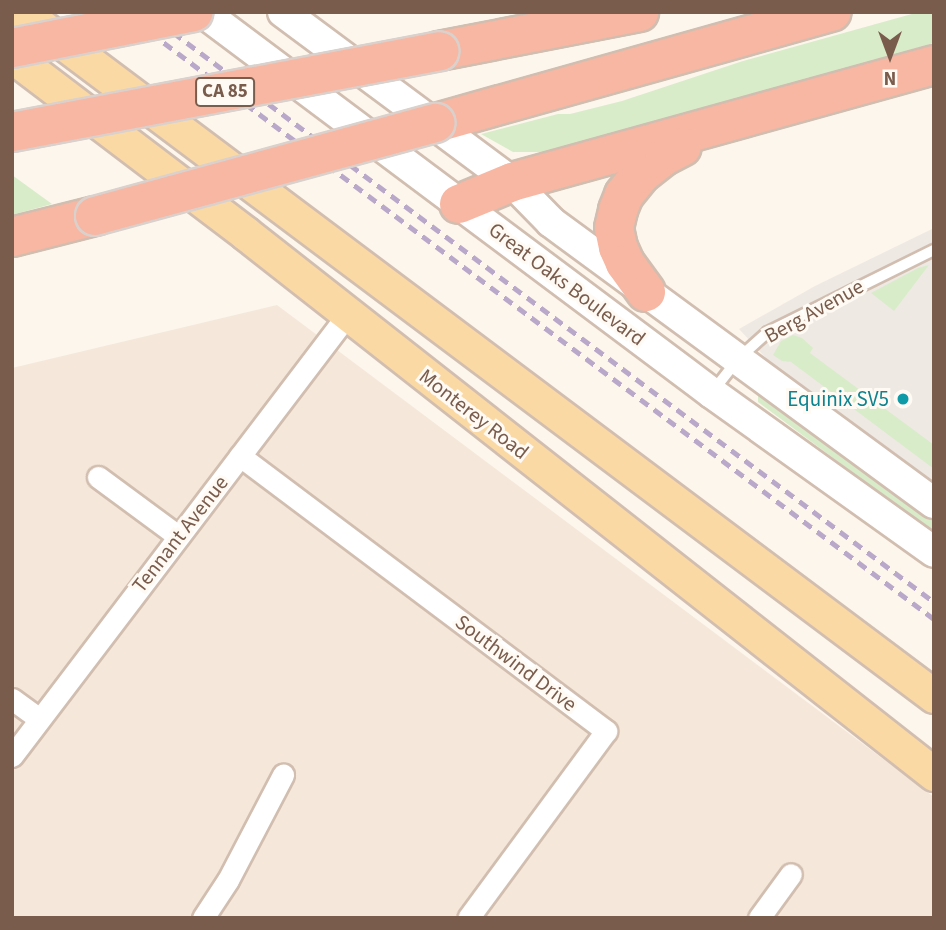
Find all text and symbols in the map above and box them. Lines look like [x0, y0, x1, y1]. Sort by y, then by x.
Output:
north arrow [855, 21, 925, 91]
text: N [884, 64, 896, 91]
road number: CA 85 [194, 76, 256, 108]
street label: Great Oaks Boulevard [484, 217, 650, 351]
street label: Berg Avenue [760, 273, 868, 349]
street label: Monterey Road [414, 363, 534, 465]
place label: Equinix SV5 [787, 386, 889, 412]
marker: Equinix SV5 [895, 391, 911, 407]
street label: Tennant Avenue [127, 471, 233, 597]
street label: Southwind Drive [450, 609, 582, 717]

